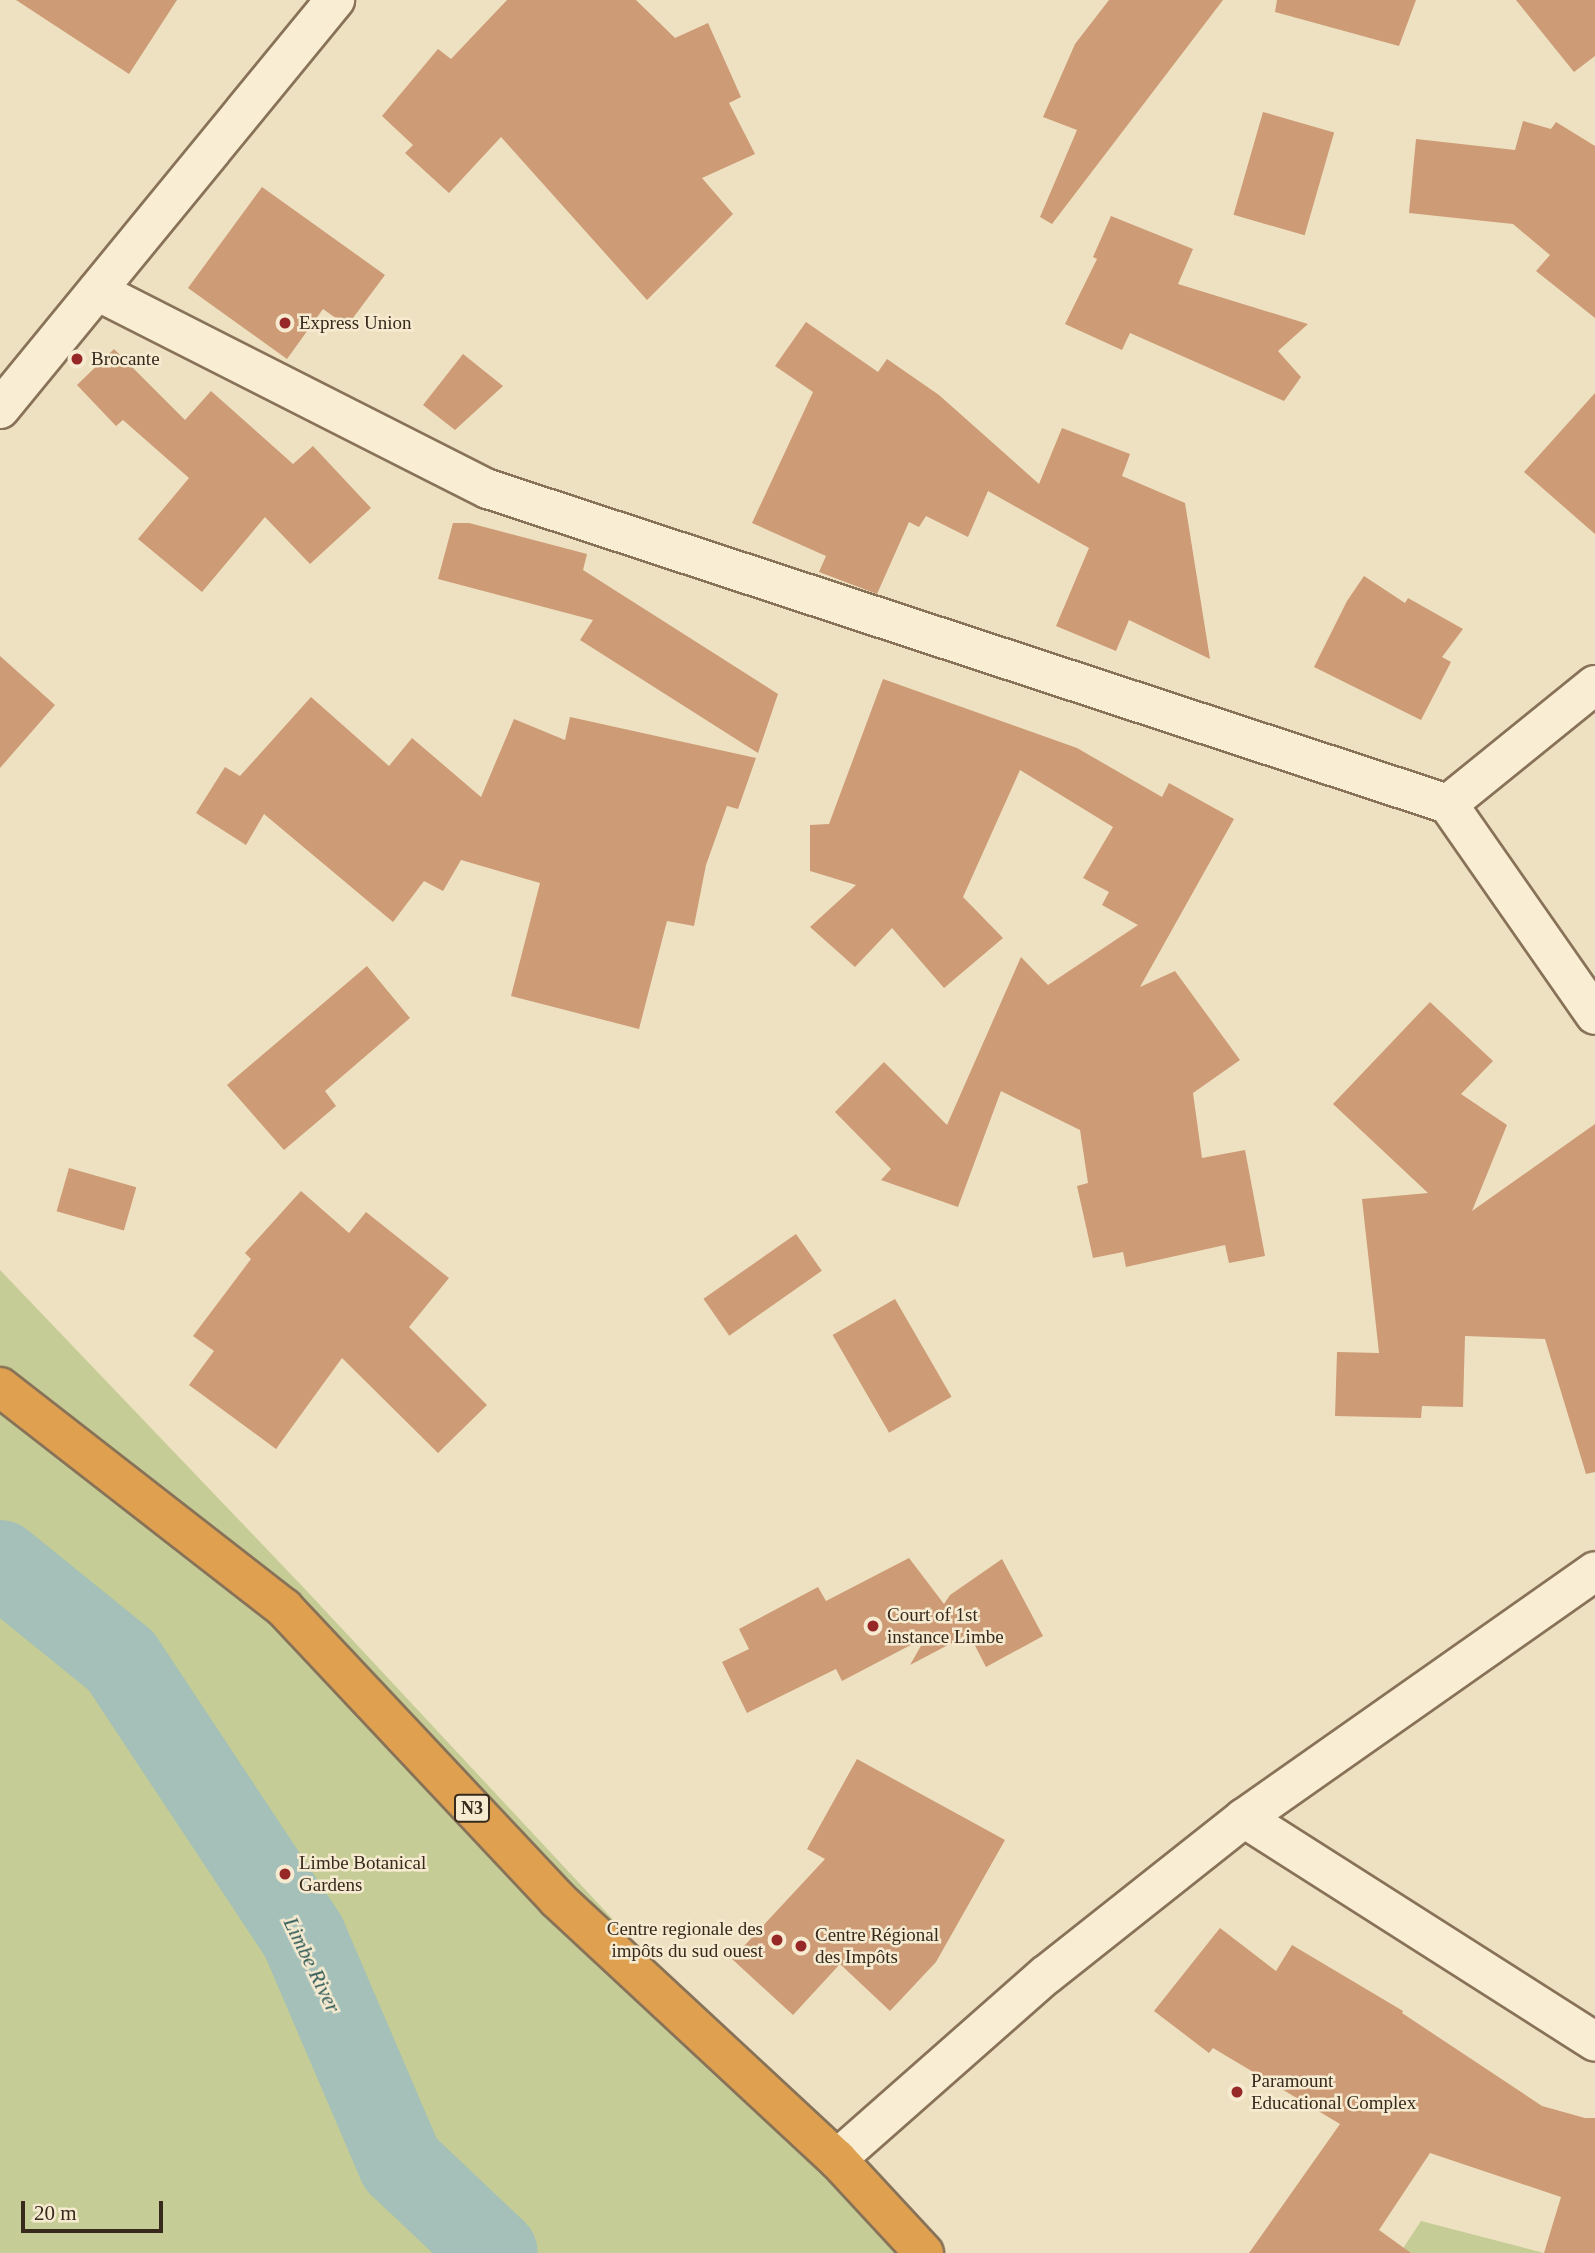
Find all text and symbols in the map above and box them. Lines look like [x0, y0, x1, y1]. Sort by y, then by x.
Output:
place label: Express Union [299, 312, 411, 334]
marker: Express Union [277, 315, 293, 331]
place label: Brocante [91, 348, 160, 370]
marker: Brocante [69, 351, 85, 367]
place label: Court of 1st instance Limbe [887, 1604, 1004, 1648]
marker: Court of 1st instance Limbe [865, 1618, 881, 1634]
road number: N3 [453, 1794, 491, 1822]
place label: Limbe Botanical Gardens [299, 1852, 426, 1896]
marker: Limbe Botanical Gardens [277, 1866, 293, 1882]
water label: Limbe River [278, 1913, 346, 2017]
place label: Centre regionale des impôts du sud ouest [607, 1918, 763, 1962]
place label: Centre Régional des Impôts [815, 1924, 939, 1968]
marker: Centre regionale des impôts du sud ouest [769, 1932, 785, 1948]
marker: Centre Régional des Impôts [793, 1938, 809, 1954]
place label: Paramount Educational Complex [1251, 2070, 1416, 2114]
marker: Paramount Educational Complex [1229, 2084, 1245, 2100]
scale bar [24, 2186, 166, 2230]
text: 20 m [34, 2201, 77, 2225]

